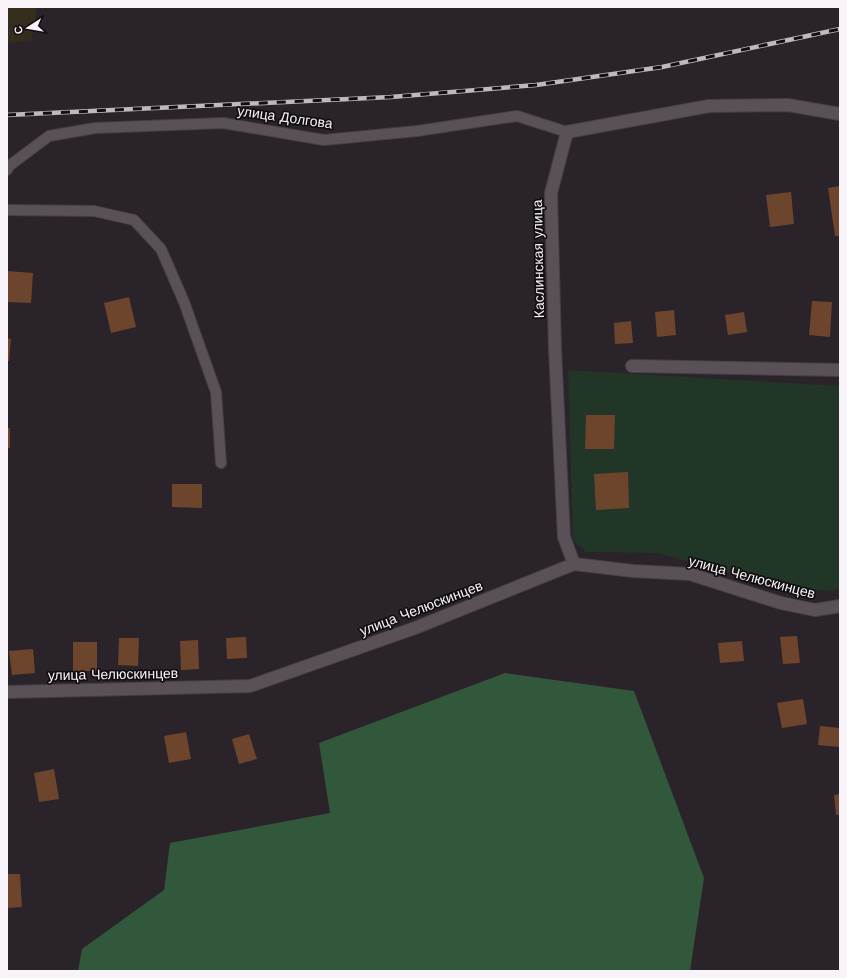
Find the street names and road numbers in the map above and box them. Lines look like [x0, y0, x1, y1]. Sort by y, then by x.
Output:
street label: улица Долгова [236, 102, 334, 132]
street label: Каслинская улица [529, 199, 547, 318]
street label: улица Челюскинцев [687, 552, 817, 602]
street label: улица Челюскинцев [357, 577, 485, 639]
street label: улица Челюскинцев [48, 665, 178, 683]

